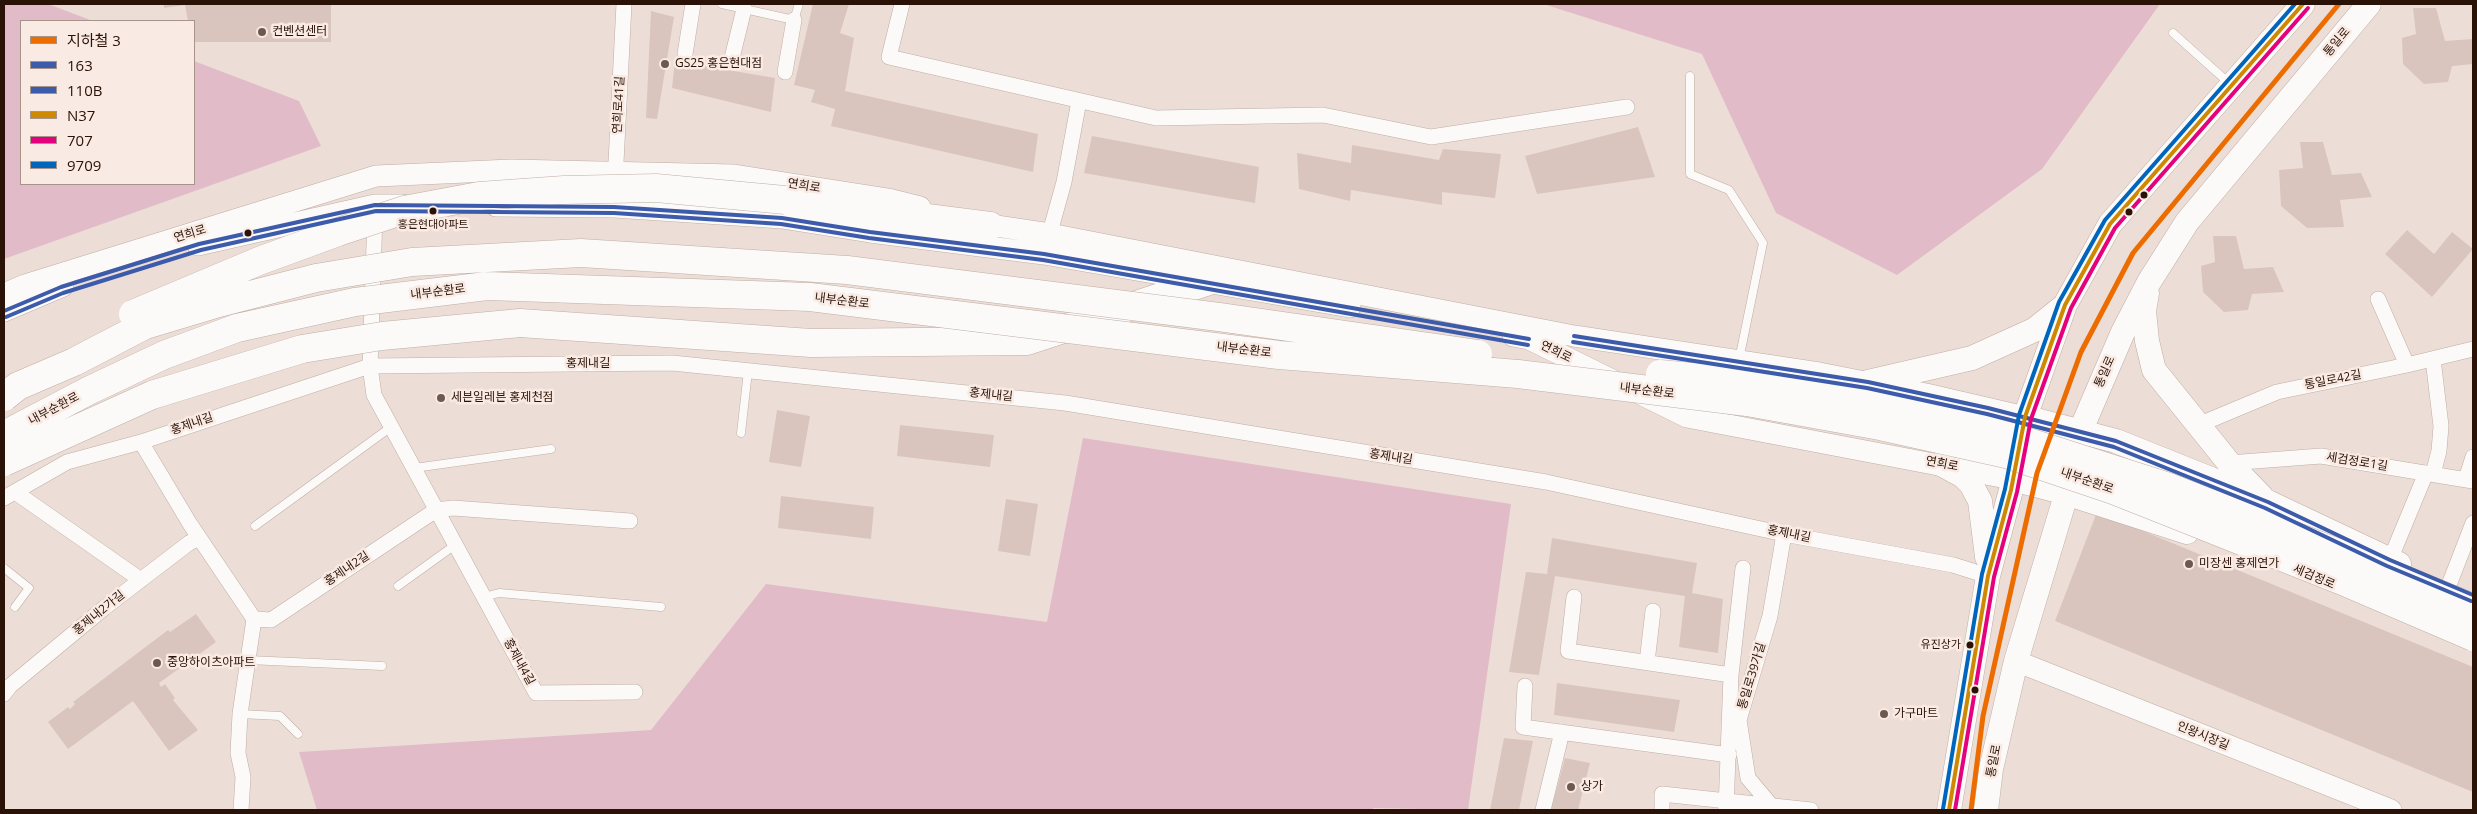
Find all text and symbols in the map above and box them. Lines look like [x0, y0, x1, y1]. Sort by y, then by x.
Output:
legend [20, 20, 195, 185]
place label: 컨벤션센터 [272, 25, 327, 39]
street label: 통일로 [2321, 25, 2353, 59]
marker: 컨벤션센터 [256, 26, 268, 38]
text: 지하철 3 [67, 30, 121, 50]
text: 163 [67, 55, 93, 75]
place label: GS25 홍은현대점 [675, 57, 762, 71]
marker: GS25 홍은현대점 [659, 58, 671, 70]
street label: 연희로41길 [610, 76, 628, 134]
text: 110B [67, 80, 102, 100]
text: N37 [67, 105, 95, 125]
text: 707 [67, 130, 93, 150]
text: 9709 [67, 155, 101, 175]
street label: 연희로 [787, 176, 821, 196]
unlabelled marker [2139, 190, 2149, 200]
marker: 홍은현대아파트 [428, 206, 438, 216]
unlabelled marker [2124, 207, 2134, 217]
place label: 홍은현대아파트 [398, 218, 468, 232]
street label: 연희로 [172, 222, 208, 246]
unlabelled marker [243, 228, 253, 238]
street label: 내부순환로 [410, 281, 466, 303]
street label: 내부순환로 [814, 290, 870, 312]
street label: 연희로 [1538, 338, 1574, 366]
street label: 내부순환로 [1216, 339, 1272, 361]
street label: 통일로 [2092, 354, 2118, 390]
street label: 홍제내길 [566, 357, 610, 371]
street label: 통일로42길 [2303, 367, 2363, 393]
street label: 내부순환로 [1619, 380, 1675, 402]
street label: 홍제내길 [968, 386, 1014, 404]
street label: 내부순환로 [26, 390, 82, 428]
place label: 세븐일레븐 홍제천점 [451, 391, 553, 405]
marker: 세븐일레븐 홍제천점 [435, 392, 447, 404]
street label: 홍제내길 [169, 410, 215, 438]
street label: 홍제내길 [1368, 446, 1414, 468]
street label: 세검정로1길 [2325, 450, 2389, 474]
street label: 연희로 [1924, 454, 1960, 474]
street label: 내부순환로 [2059, 465, 2115, 497]
street label: 홍제내길 [1766, 523, 1812, 545]
street label: 홍제내2길 [322, 549, 372, 589]
place label: 미장센 홍제연가 [2199, 557, 2279, 571]
marker: 미장센 홍제연가 [2183, 558, 2195, 570]
street label: 세검정로 [2291, 562, 2337, 592]
street label: 홍제내2가길 [70, 588, 128, 638]
street label: 홍제내4길 [500, 636, 538, 688]
place label: 유진상가 [1921, 638, 1961, 652]
marker: 유진상가 [1965, 640, 1975, 650]
street label: 통일로39가길 [1735, 641, 1769, 711]
place label: 중앙하이츠아파트 [167, 656, 255, 670]
marker: 중앙하이츠아파트 [151, 657, 163, 669]
unlabelled marker [1970, 685, 1980, 695]
place label: 가구마트 [1894, 707, 1938, 721]
marker: 가구마트 [1878, 708, 1890, 720]
street label: 인왕시장길 [2175, 719, 2231, 753]
street label: 통일로 [1984, 743, 2004, 779]
place label: 상가 [1581, 780, 1603, 794]
marker: 상가 [1565, 781, 1577, 793]

